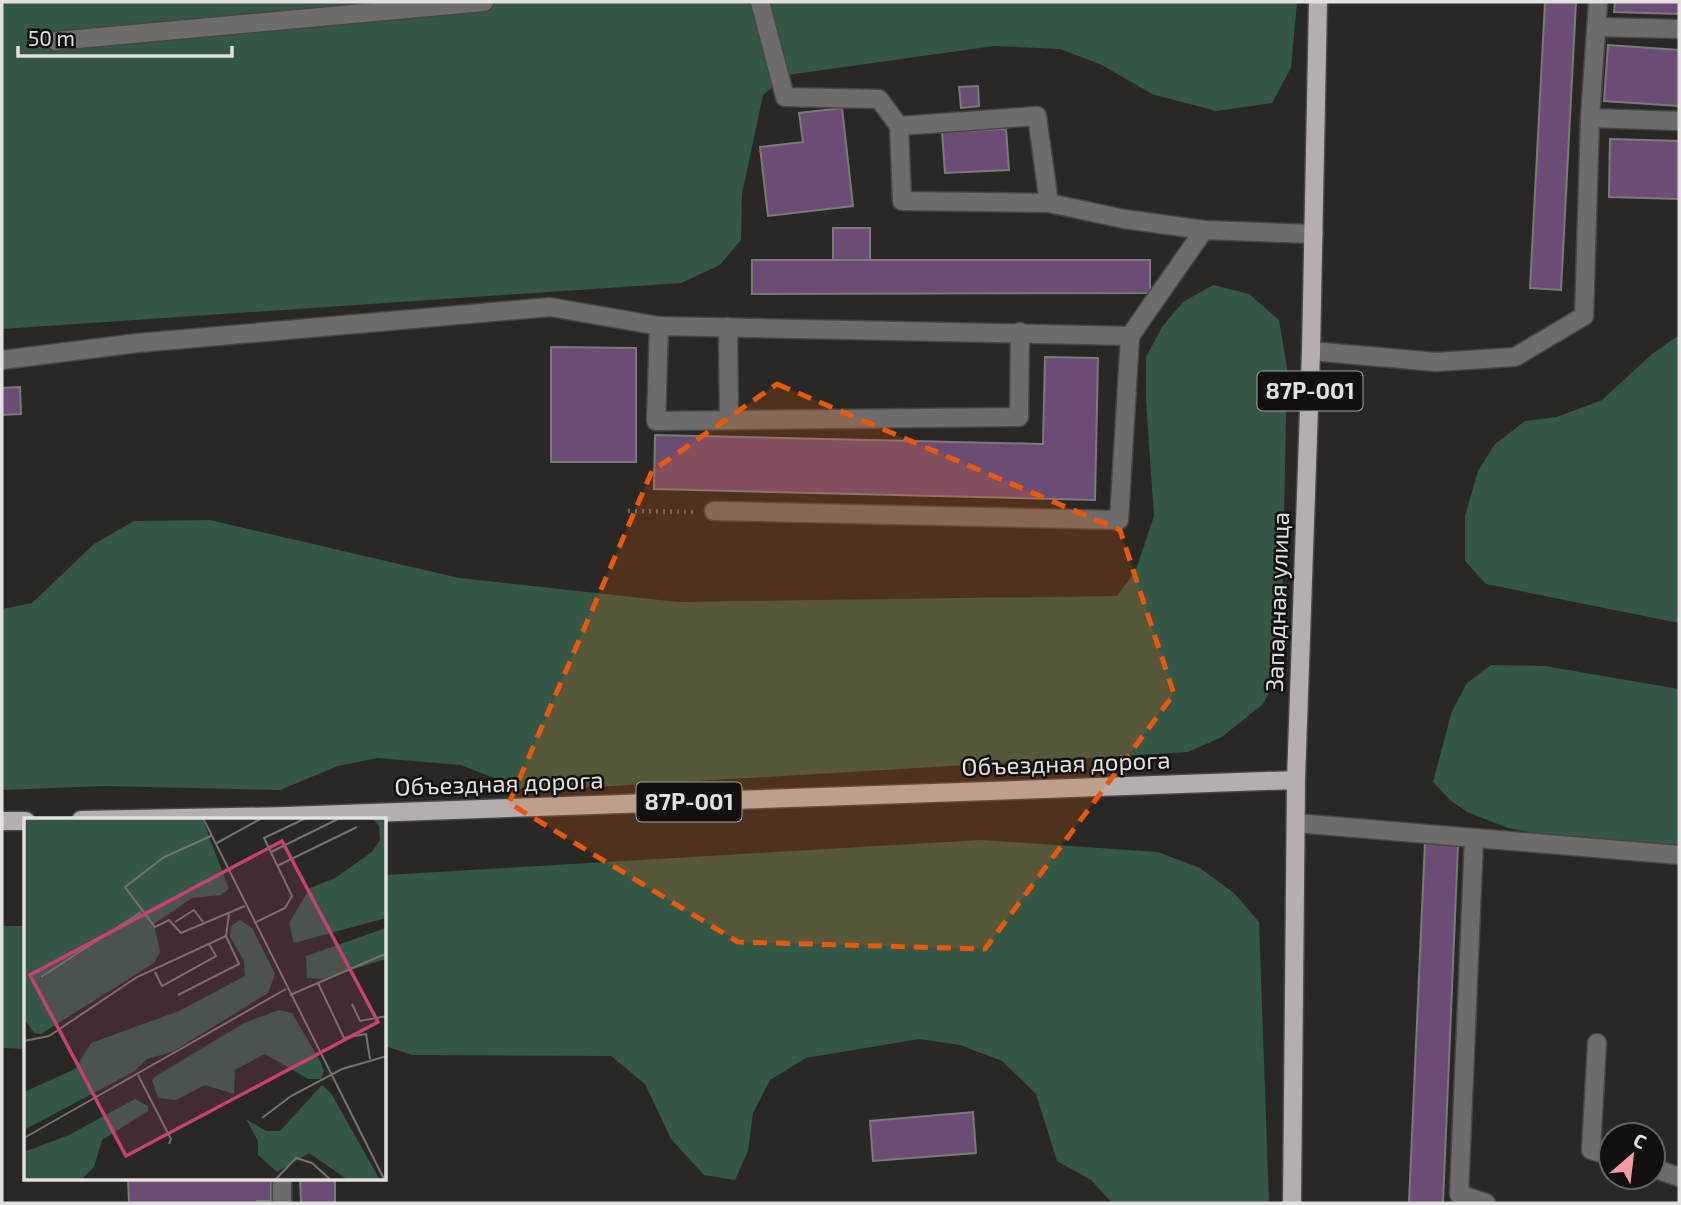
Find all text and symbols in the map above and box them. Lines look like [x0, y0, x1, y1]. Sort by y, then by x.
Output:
scale bar [18, 14, 231, 58]
text: 50 m [28, 25, 75, 50]
road number: 87Р-001 [1258, 372, 1362, 410]
street label: Западная улица [1259, 511, 1295, 693]
street label: Объездная дорога [961, 744, 1171, 781]
street label: Объездная дорога [394, 764, 604, 801]
road number: 87Р-001 [636, 782, 742, 822]
inset map [24, 818, 387, 1180]
north arrow [1597, 1121, 1667, 1191]
text: С [1630, 1128, 1651, 1153]

